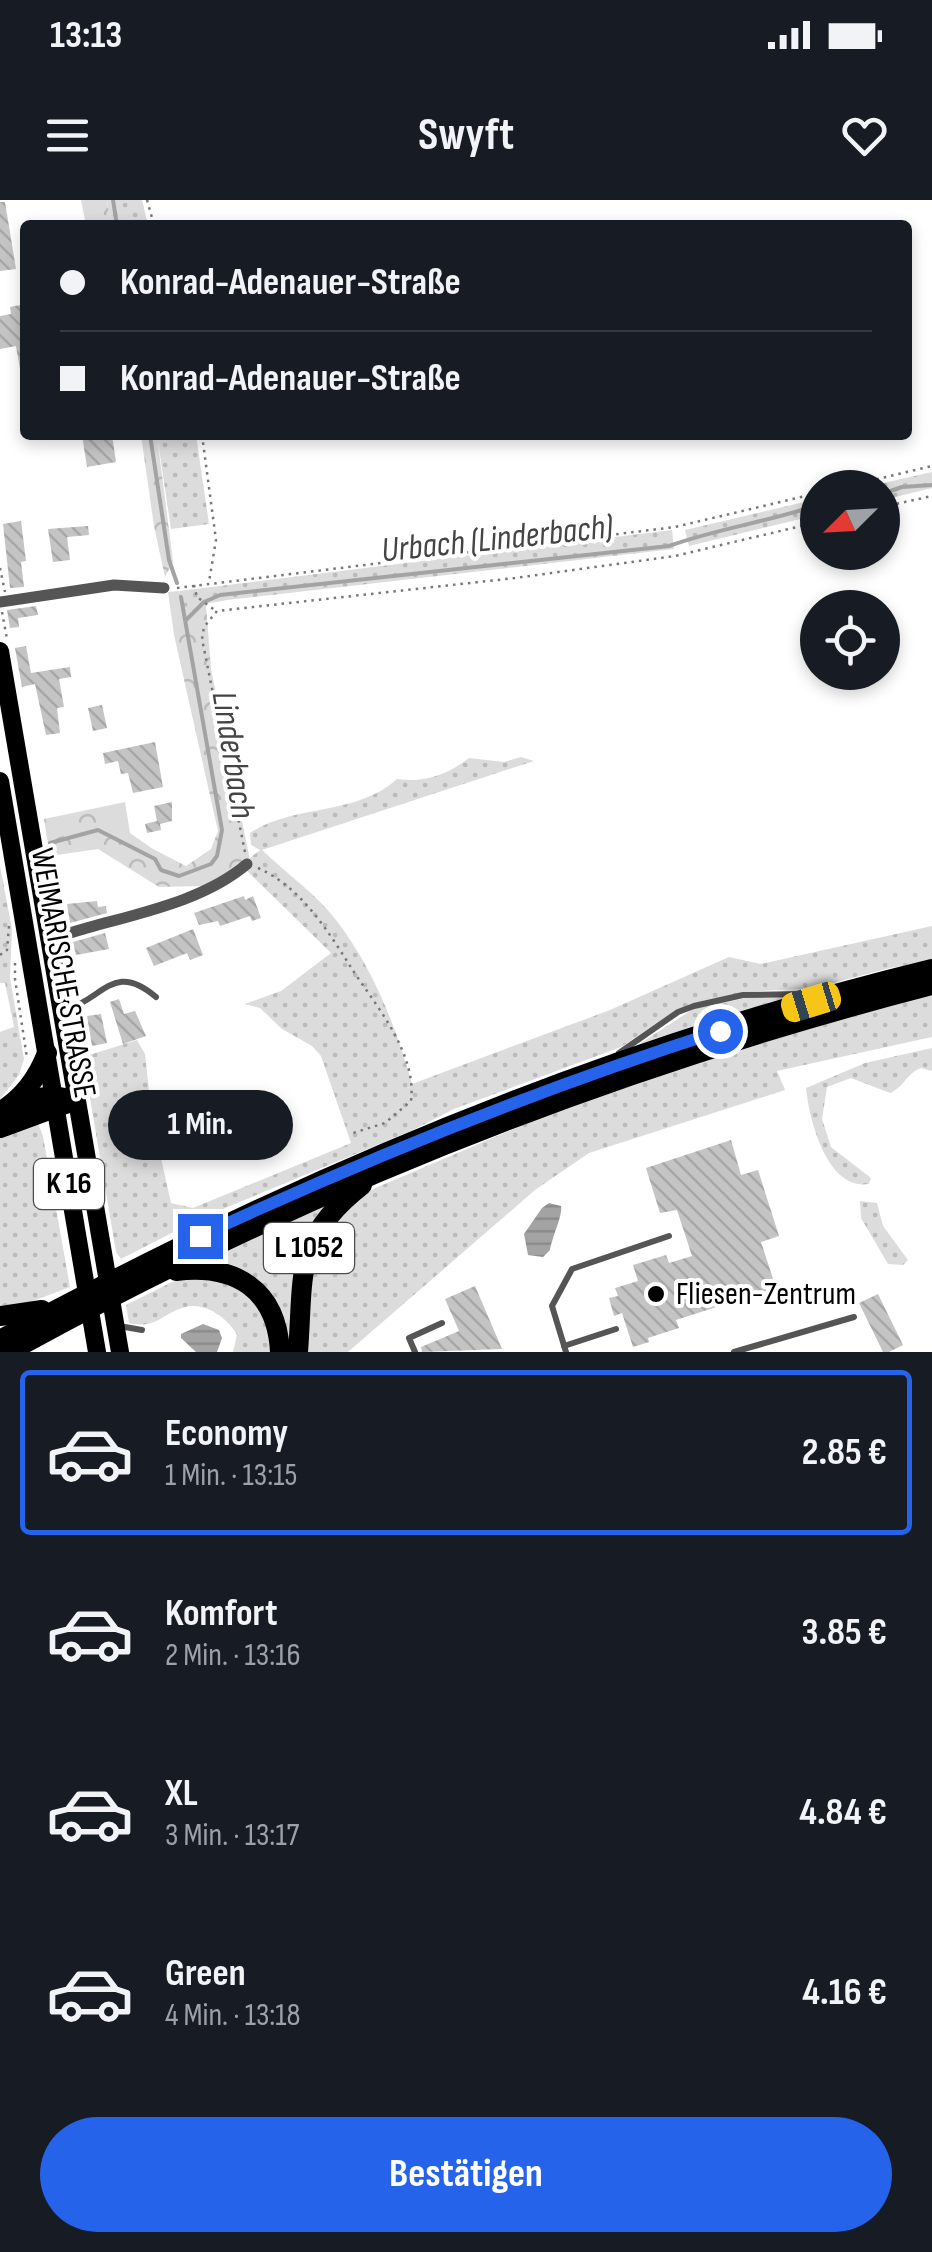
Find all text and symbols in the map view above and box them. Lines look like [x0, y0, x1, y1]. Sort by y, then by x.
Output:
text: 13:13 [50, 13, 122, 58]
icon: menu [40, 108, 95, 163]
text: Swyft [418, 108, 514, 163]
icon: heart [837, 108, 892, 163]
text: Konrad-Adenauer-Straße [120, 260, 461, 305]
text: Konrad-Adenauer-Straße [120, 356, 461, 401]
north arrow [800, 470, 900, 570]
map controls [800, 470, 900, 690]
water label: Urbach (Linderbach) [379, 505, 615, 573]
button: locate [800, 590, 900, 690]
water label: Linderbach [202, 688, 264, 822]
street label: WEIMARISCHE STRASSE [22, 845, 104, 1101]
car [778, 979, 844, 1025]
route start [698, 1009, 743, 1054]
callout: 1 Min. [108, 1091, 292, 1161]
text: 1 Min. [168, 1105, 233, 1144]
road number: K 16 [34, 1159, 104, 1209]
route end [178, 1214, 223, 1259]
road number: L 1052 [264, 1223, 354, 1273]
place label: Fliesen-Zentrum [676, 1275, 856, 1314]
marker: Fliesen-Zentrum [645, 1283, 667, 1305]
icon: car [45, 1408, 135, 1498]
text: Economy [165, 1411, 288, 1456]
text: 2.85 € [802, 1430, 887, 1475]
text: 1 Min. · 13:15 [165, 1456, 297, 1495]
icon: car [45, 1588, 135, 1678]
text: Komfort [165, 1591, 277, 1636]
text: 3.85 € [801, 1610, 887, 1655]
text: 2 Min. · 13:16 [165, 1636, 300, 1675]
icon: car [45, 1768, 135, 1858]
text: XL [165, 1771, 198, 1816]
text: 4.84 € [799, 1790, 887, 1835]
text: 3 Min. · 13:17 [165, 1816, 299, 1855]
icon: car [45, 1948, 135, 2038]
text: Green [165, 1951, 246, 1996]
text: 4.16 € [802, 1970, 887, 2015]
text: 4 Min. · 13:18 [165, 1996, 301, 2035]
button: Bestätigen [40, 2117, 892, 2232]

